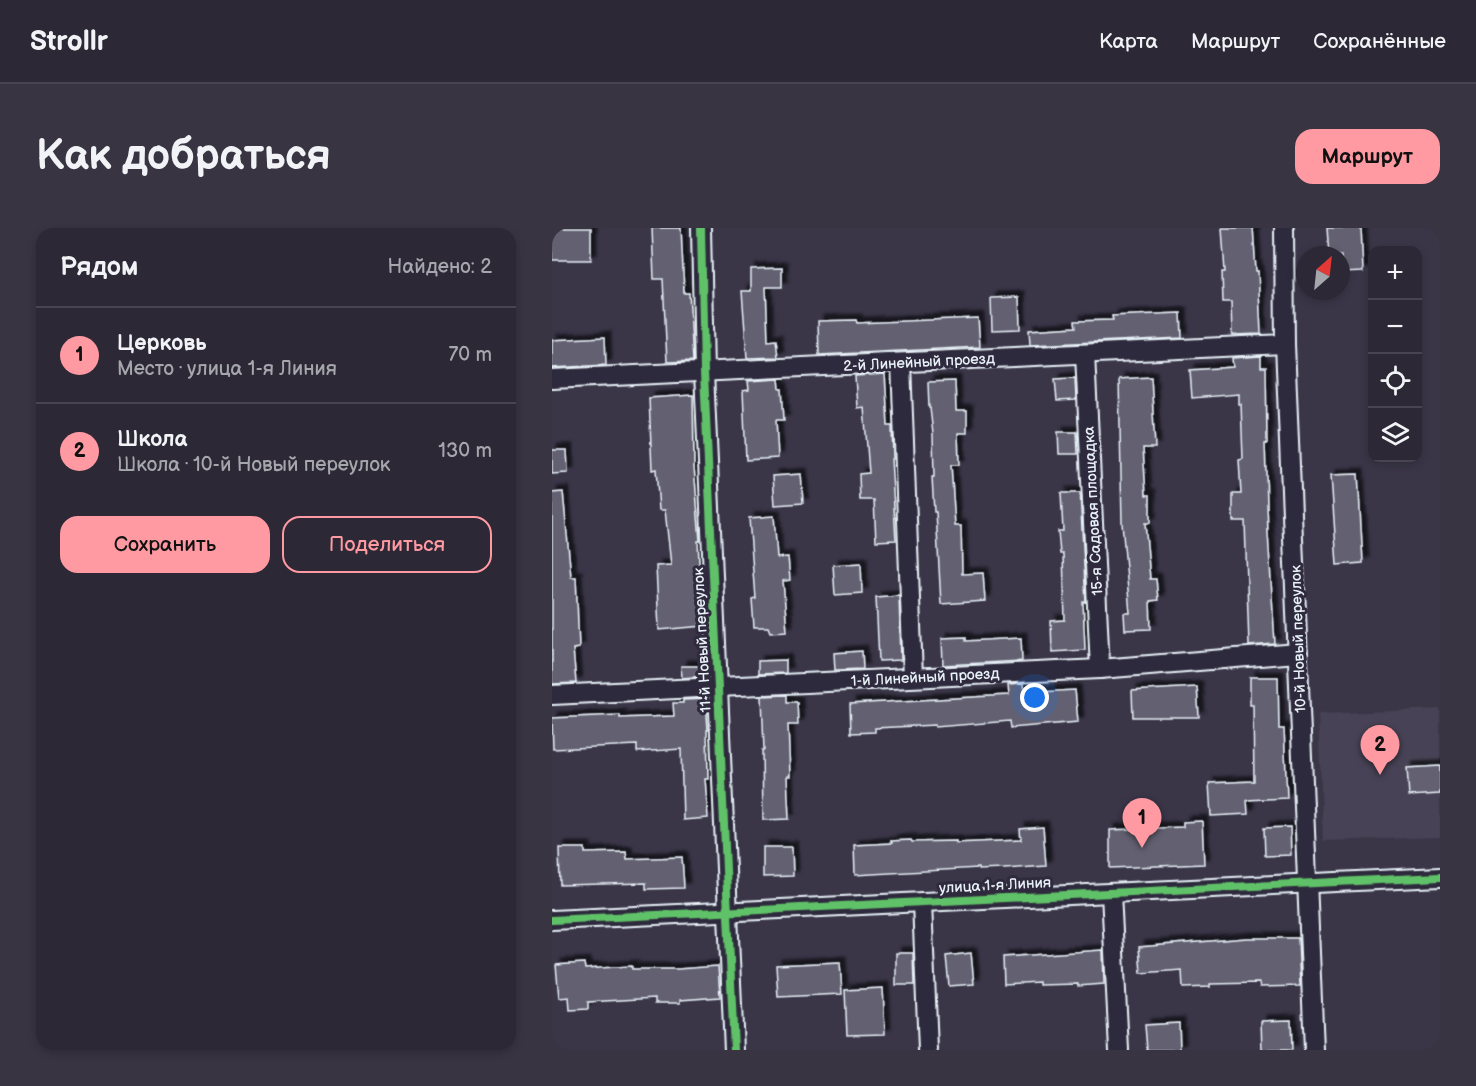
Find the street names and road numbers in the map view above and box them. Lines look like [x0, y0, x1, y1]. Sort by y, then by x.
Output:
street label: 2-й Линейный проезд [843, 349, 995, 376]
street label: 15-я Садовая площадка [1080, 426, 1107, 596]
street label: 10-й Новый переулок [1286, 565, 1311, 713]
street label: 11-й Новый переулок [689, 567, 716, 713]
street label: 1-й Линейный проезд [850, 664, 1000, 691]
street label: улица 1-я Линия [938, 873, 1052, 898]

